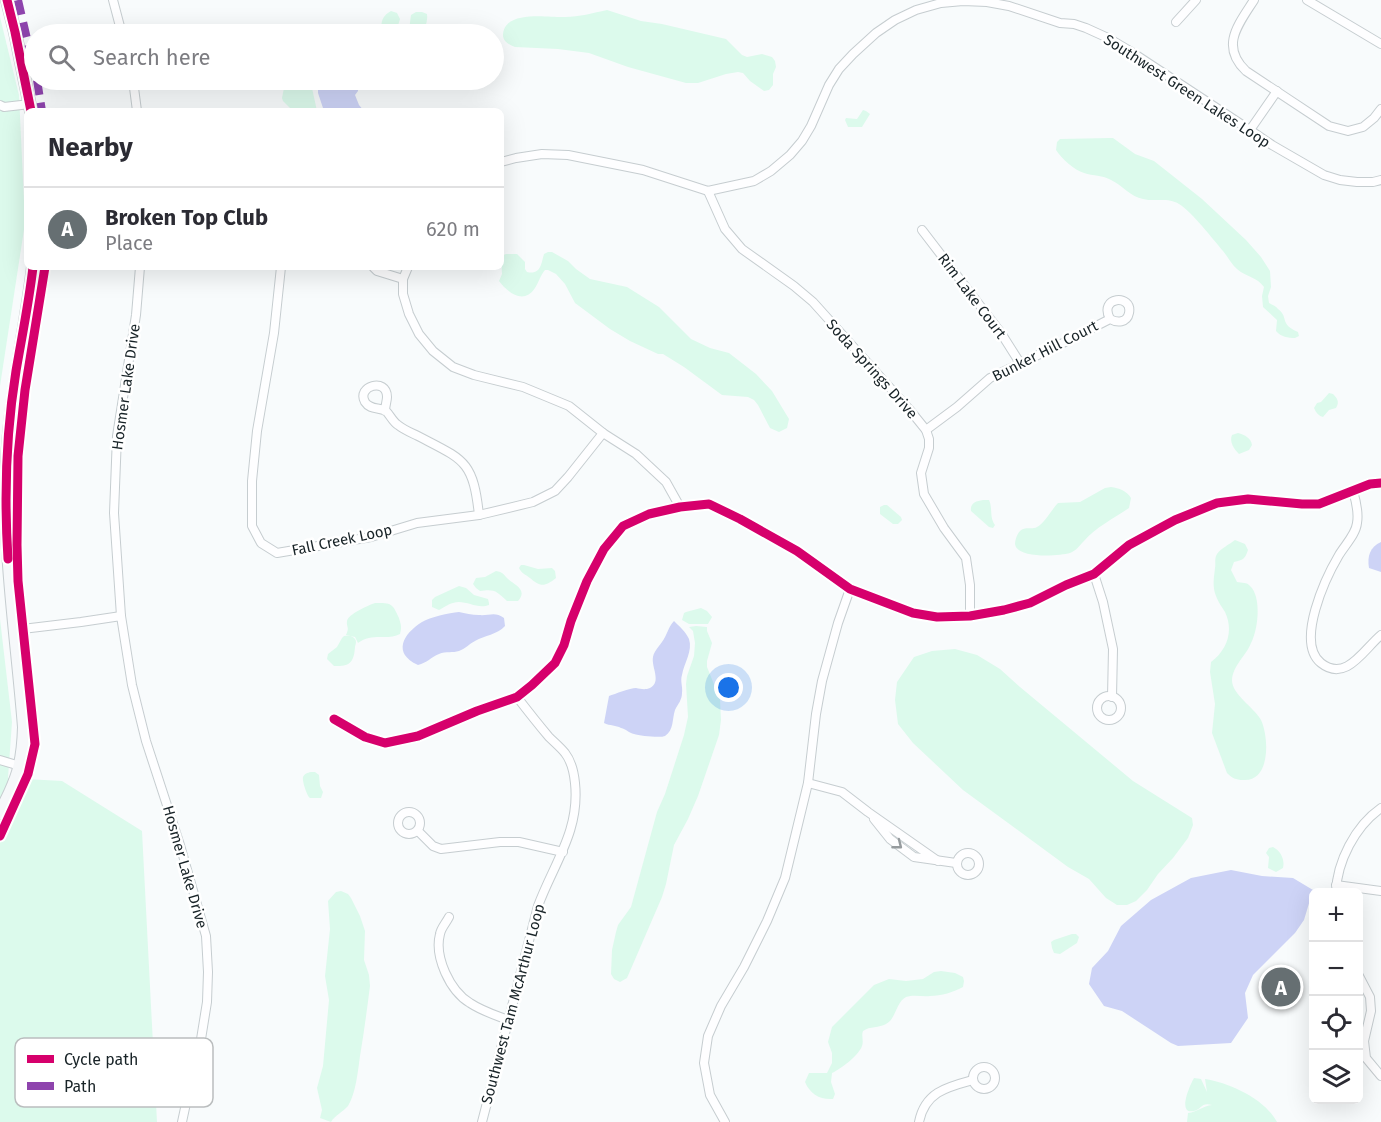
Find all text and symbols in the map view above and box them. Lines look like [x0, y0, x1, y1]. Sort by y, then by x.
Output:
search box [24, 24, 504, 90]
street label: Southwest Green Lakes Loop [1100, 30, 1274, 152]
icon: search [45, 41, 78, 74]
text: Search here [93, 44, 211, 71]
text: Nearby [48, 132, 133, 163]
text: Broken Top Club [105, 204, 268, 231]
text: A [62, 217, 73, 241]
text: 620 m [426, 217, 480, 241]
text: Place [105, 231, 153, 255]
street label: Rim Lake Court [934, 250, 1010, 343]
street label: Soda Springs Drive [823, 315, 921, 423]
street label: Bunker Hill Court [989, 316, 1101, 385]
street label: Hosmer Lake Drive [108, 323, 144, 451]
street label: Fall Creek Loop [290, 521, 394, 559]
your location [714, 673, 743, 702]
street label: Hosmer Lake Drive [159, 803, 211, 931]
one-way arrow [891, 838, 902, 849]
map controls [1309, 888, 1363, 1104]
button: + [1309, 888, 1363, 942]
street label: Southwest Tam McArthur Loop [478, 902, 548, 1106]
button: − [1309, 942, 1363, 996]
pin: A [1262, 964, 1300, 1010]
button: locate [1309, 996, 1363, 1050]
legend [15, 1038, 213, 1107]
text: Cycle path [64, 1050, 138, 1069]
button: layers [1309, 1050, 1363, 1104]
text: Path [64, 1077, 96, 1096]

